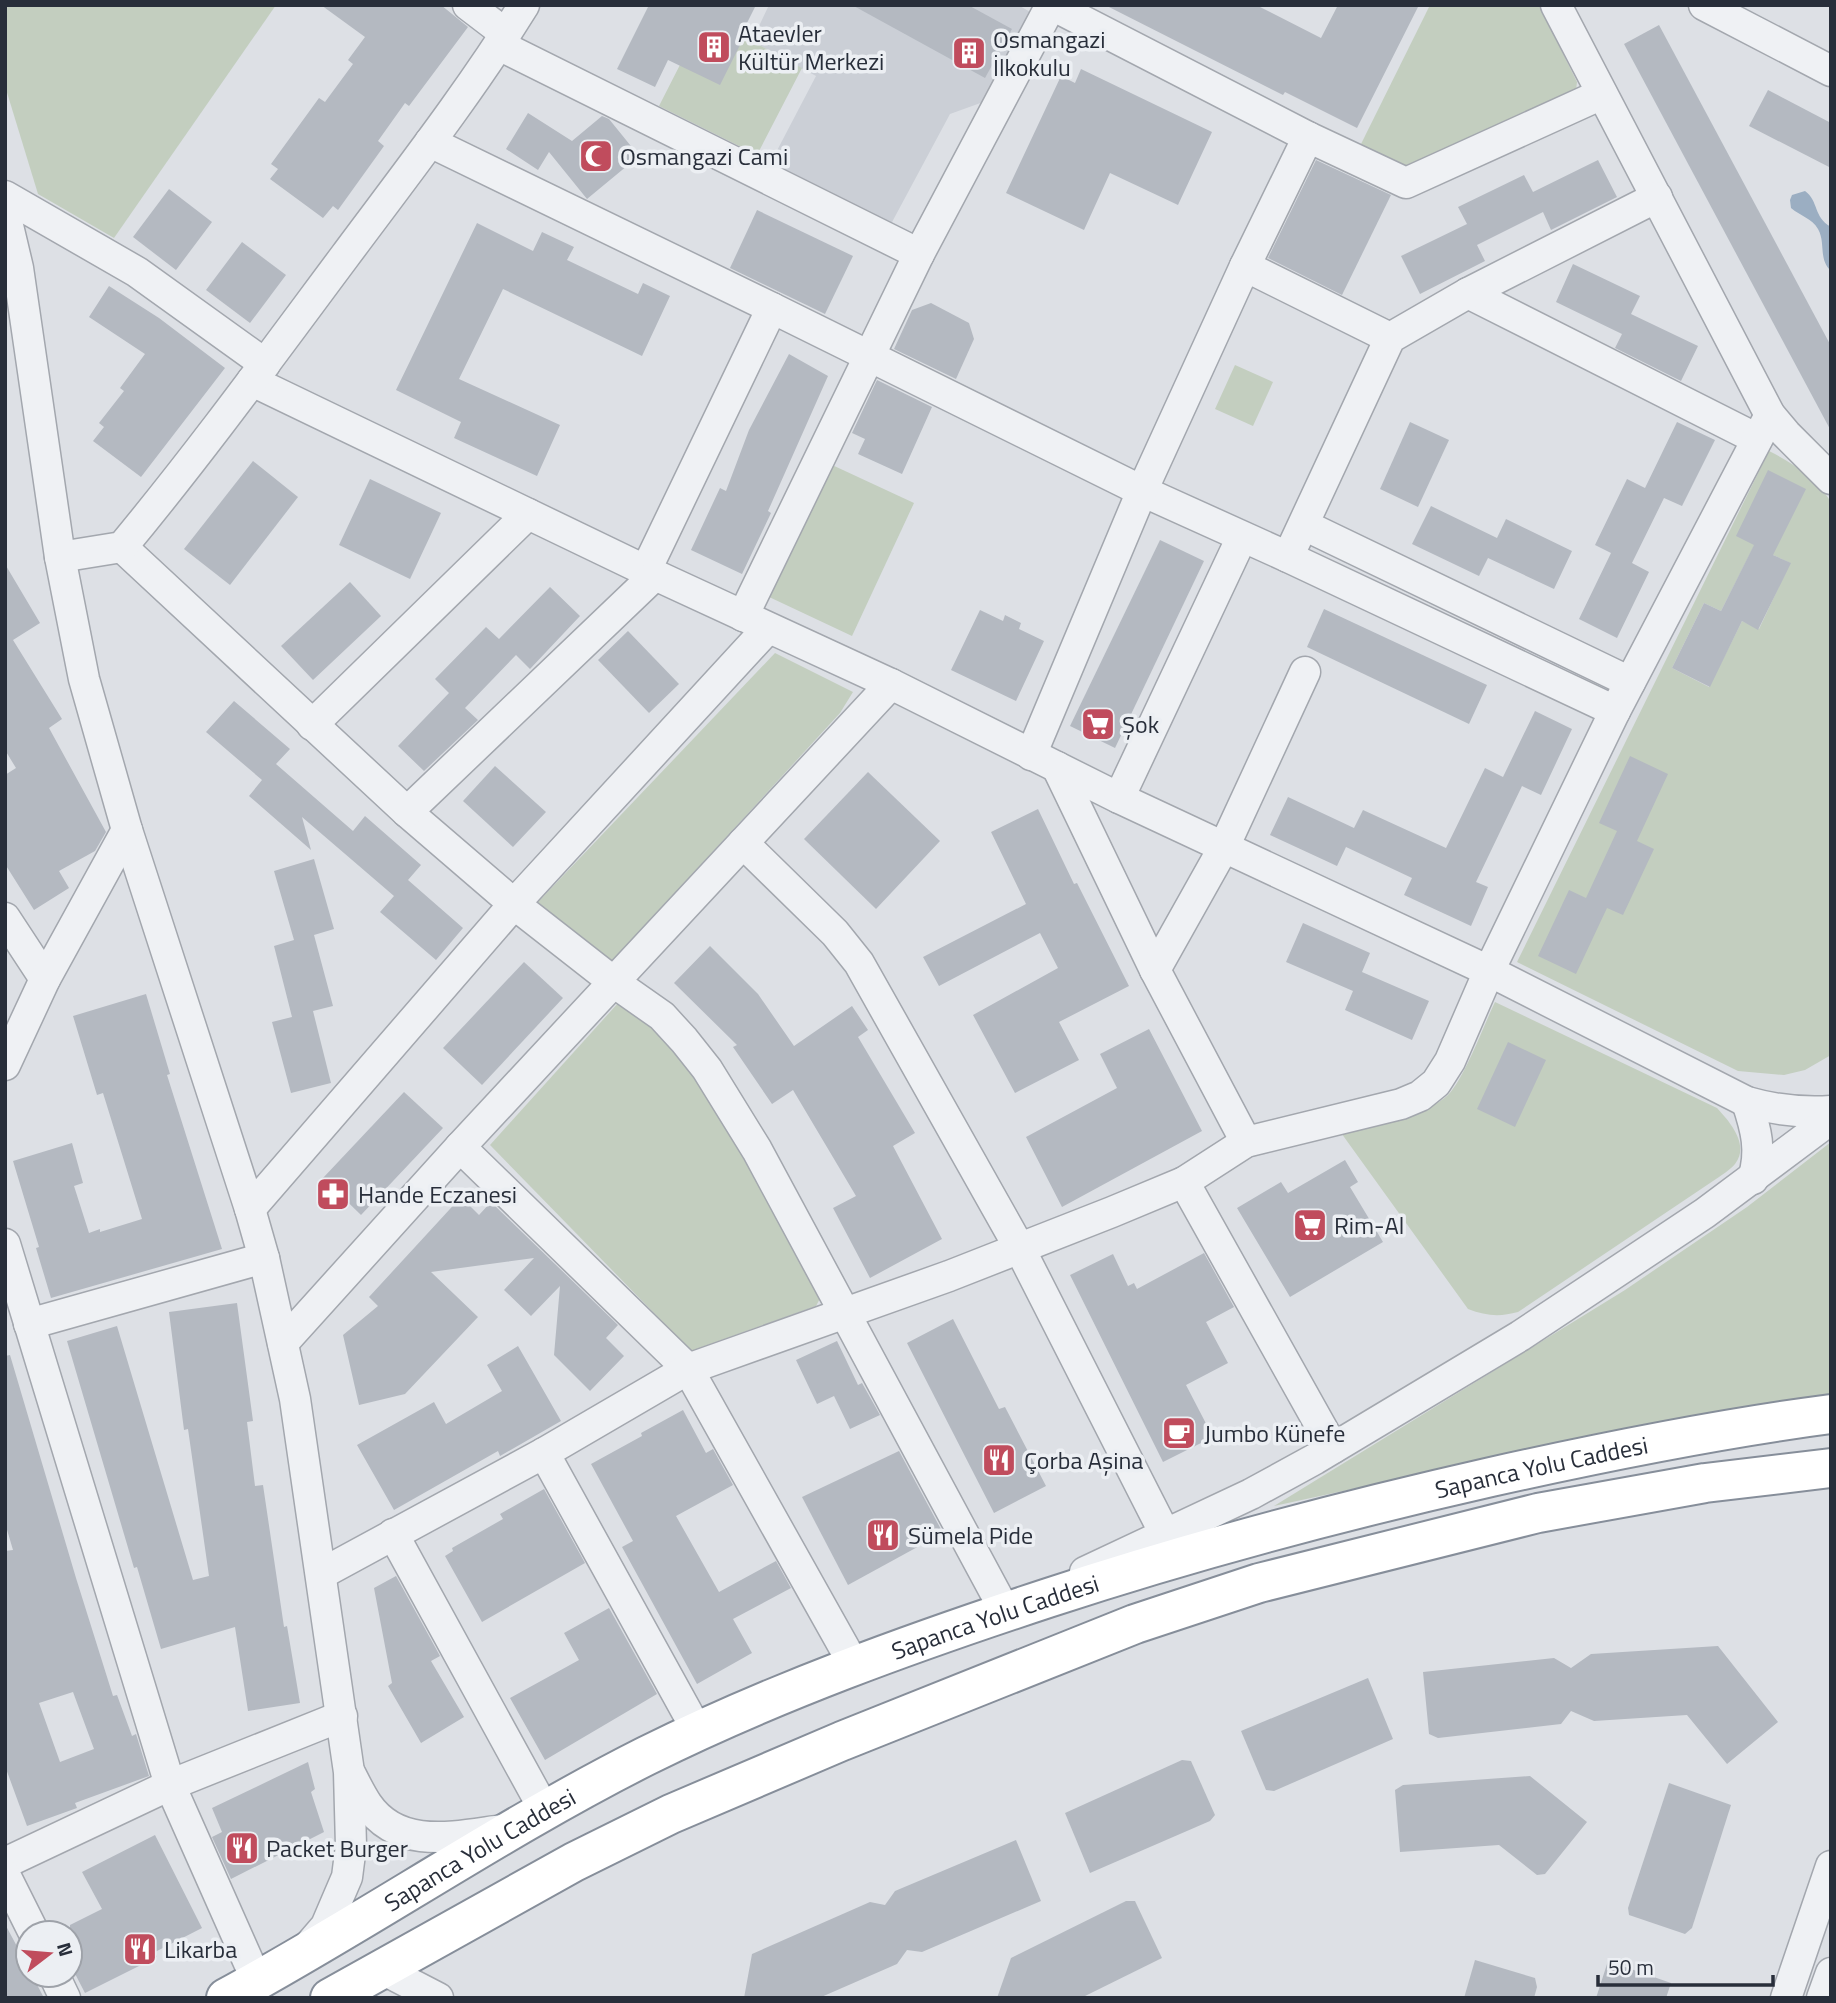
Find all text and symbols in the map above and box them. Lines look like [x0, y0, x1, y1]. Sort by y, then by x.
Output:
place label: Ataevler Kültür Merkezi [738, 15, 884, 79]
place label: Osmangazi İlkokulu [993, 21, 1106, 85]
building icon: Ataevler Kültür Merkezi [695, 28, 733, 66]
building icon: Osmangazi İlkokulu [950, 34, 988, 72]
mosque icon: Osmangazi Cami [577, 137, 615, 175]
place label: Osmangazi Cami [620, 138, 788, 174]
supermarket icon: Şok [1079, 705, 1117, 743]
place label: Şok [1122, 706, 1160, 742]
pharmacy icon: Hande Eczanesi [314, 1175, 352, 1213]
place label: Hande Eczanesi [358, 1176, 517, 1212]
supermarket icon: Rim-Al [1291, 1206, 1329, 1244]
place label: Rim-Al [1334, 1207, 1404, 1243]
cafe icon: Jumbo Künefe [1160, 1414, 1198, 1452]
place label: Jumbo Künefe [1204, 1415, 1345, 1451]
street label: Sapanca Yolu Caddesi [1431, 1426, 1651, 1507]
restaurant icon: Çorba Aşina [980, 1441, 1018, 1479]
place label: Çorba Aşina [1024, 1442, 1143, 1478]
restaurant icon: Sümela Pide [864, 1516, 902, 1554]
place label: Sümela Pide [908, 1517, 1033, 1553]
street label: Sapanca Yolu Caddesi [886, 1565, 1103, 1669]
street label: Sapanca Yolu Caddesi [377, 1779, 582, 1920]
restaurant icon: Packet Burger [223, 1829, 261, 1867]
place label: Packet Burger [266, 1830, 408, 1866]
north arrow [14, 1919, 84, 1989]
restaurant icon: Likarba [121, 1930, 159, 1968]
place label: Likarba [164, 1931, 237, 1967]
text: N [50, 1939, 82, 1960]
scale bar [1598, 1944, 1773, 1988]
text: 50 m [1608, 1951, 1654, 1983]

